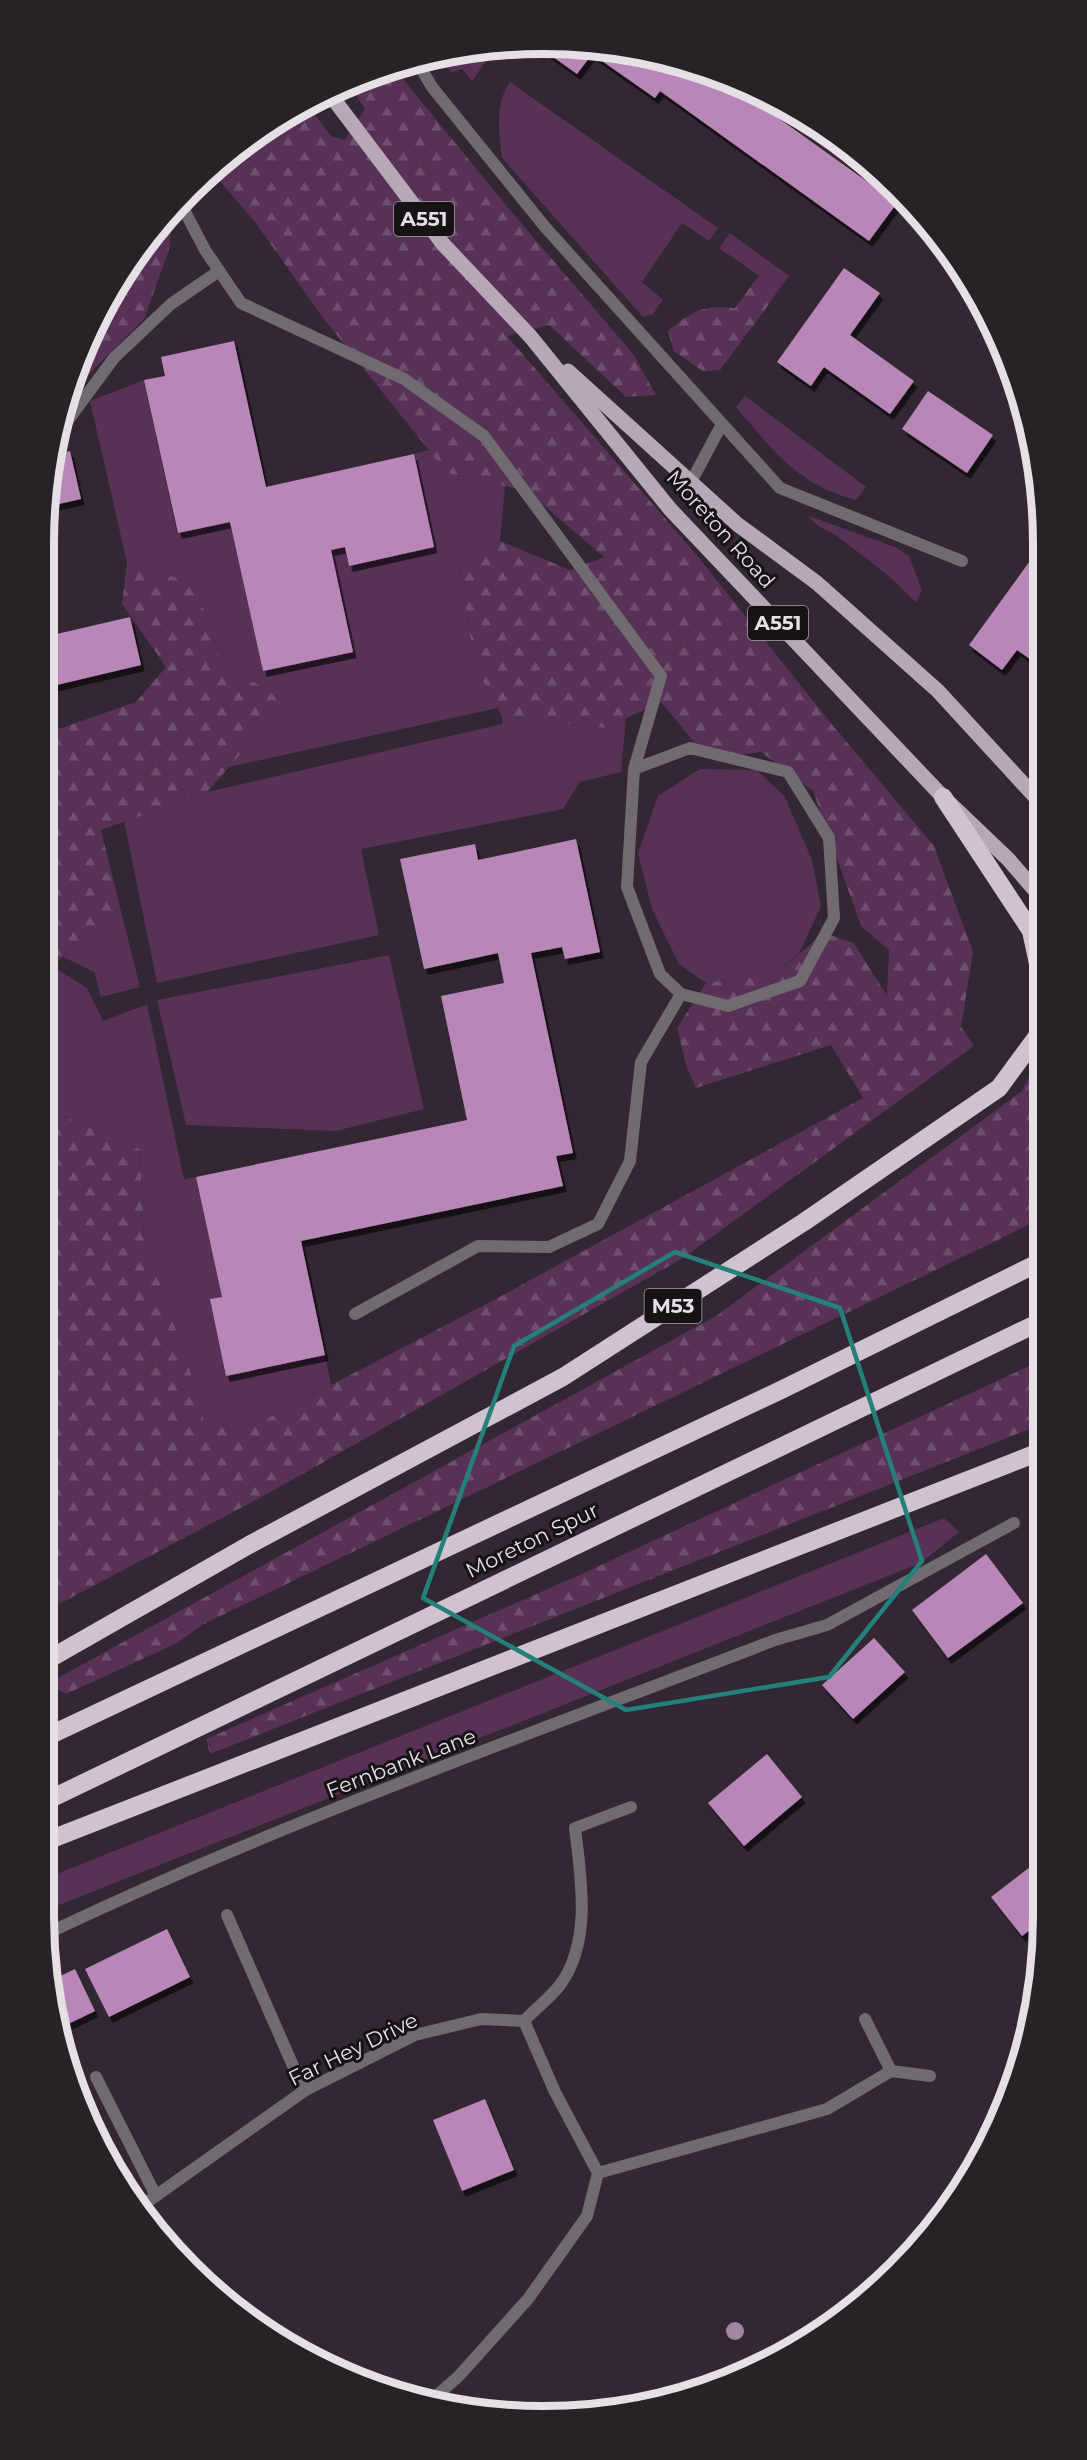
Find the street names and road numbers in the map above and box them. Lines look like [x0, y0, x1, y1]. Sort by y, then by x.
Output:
road number: A551 [394, 202, 454, 236]
street label: Moreton Road [662, 465, 780, 593]
road number: A551 [748, 606, 808, 640]
road number: M53 [644, 1289, 702, 1323]
street label: Moreton Spur [461, 1497, 603, 1583]
street label: Fernbank Lane [323, 1723, 479, 1803]
street label: Far Hey Drive [284, 2007, 422, 2091]

